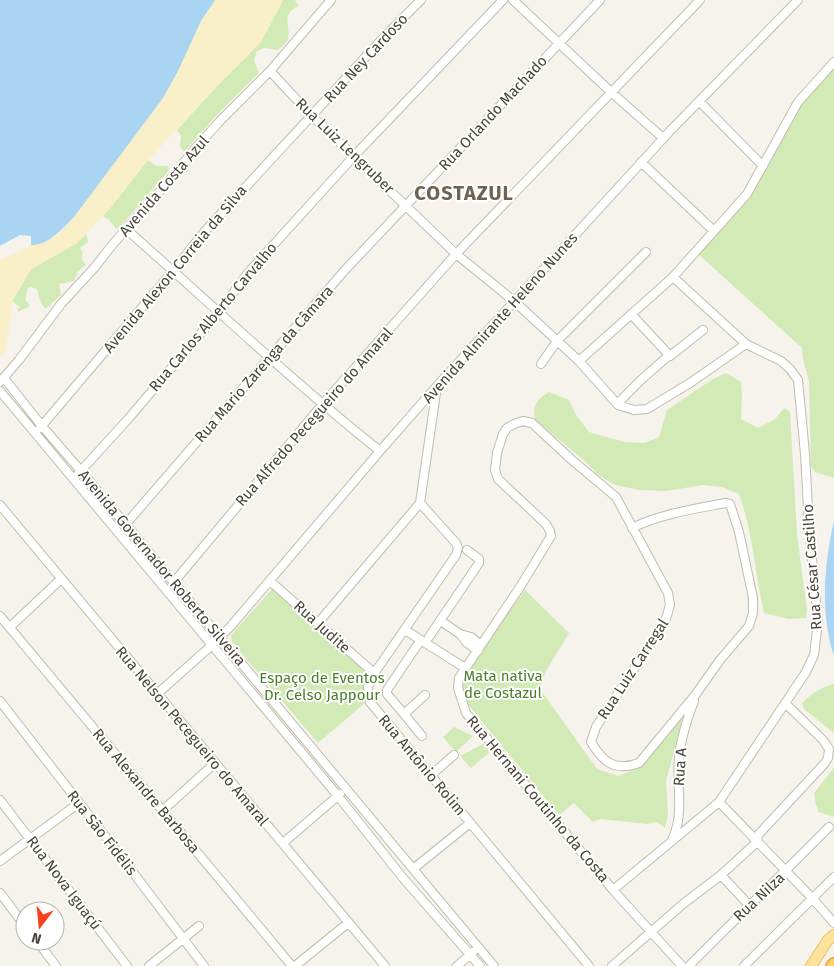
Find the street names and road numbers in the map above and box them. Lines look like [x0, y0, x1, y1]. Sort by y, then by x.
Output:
street label: Rua Ney Cardoso [320, 10, 412, 106]
street label: Rua Orlando Machado [435, 52, 551, 174]
street label: Rua Luiz Lengruber [292, 94, 398, 198]
street label: Avenida Costa Azul [115, 131, 213, 240]
street label: Avenida Alexon Correia da Silva [100, 181, 250, 357]
street label: Avenida Almirante Heleno Nunes [419, 229, 581, 407]
street label: Rua Carlos Alberto Carvalho [145, 239, 281, 395]
street label: Rua Mario Zarenga da Câmara [191, 282, 337, 446]
street label: Rua Alfredo Pecegueiro do Amaral [232, 324, 397, 510]
street label: Avenida Governador Roberto Silveira [75, 466, 249, 670]
street label: Rua César Castilho [799, 504, 825, 630]
street label: Rua Judite [290, 597, 354, 657]
street label: Rua Luiz Carregal [594, 615, 673, 723]
street label: Rua Nelson Pecegueiro do Amaral [112, 643, 273, 830]
street label: Rua Antônio Rolim [375, 711, 469, 819]
street label: Rua Hernani Coutinho da Costa [463, 712, 613, 886]
street label: Rua Alexandre Barbosa [89, 725, 203, 857]
street label: Rua A [670, 747, 690, 787]
street label: Rua São Fidélis [63, 787, 141, 879]
street label: Rua Nova Iguaçú [23, 833, 105, 933]
street label: Rua Nilza [730, 869, 788, 925]

